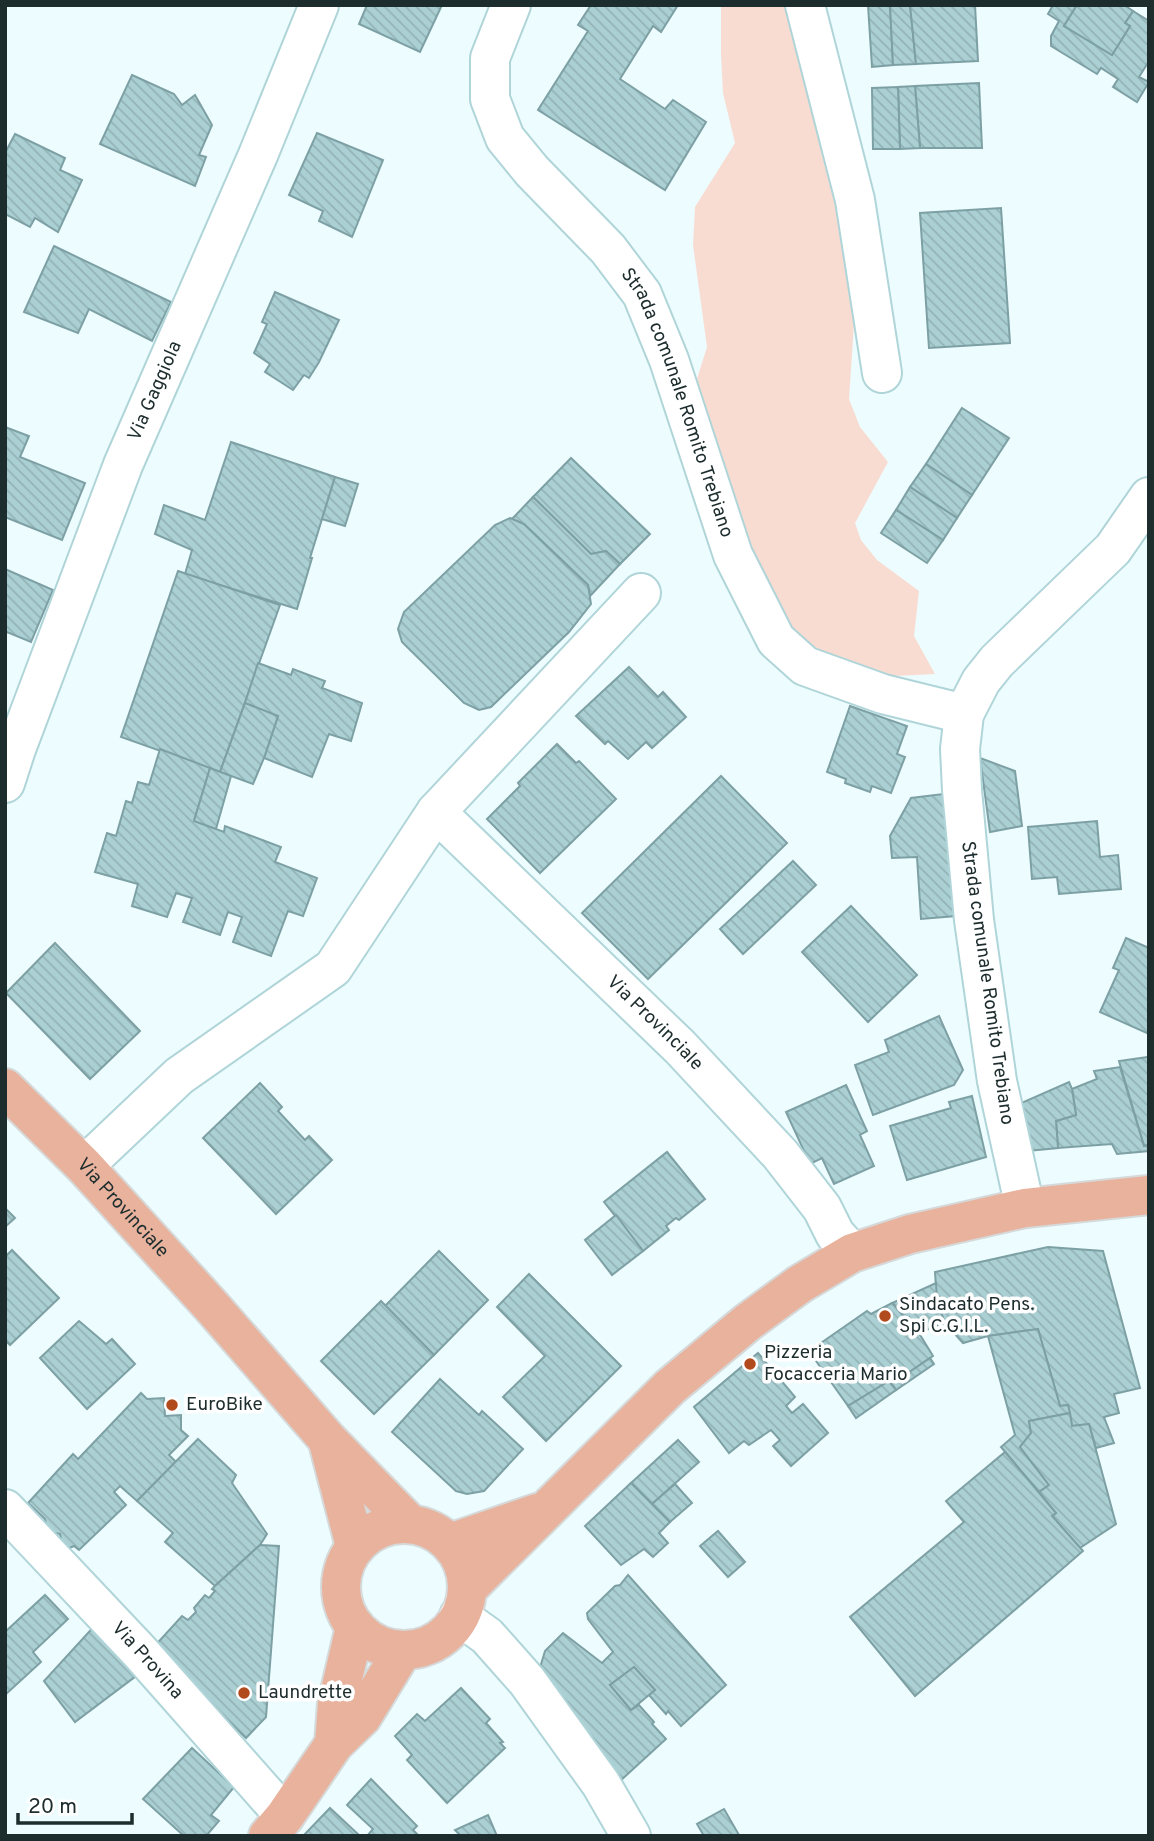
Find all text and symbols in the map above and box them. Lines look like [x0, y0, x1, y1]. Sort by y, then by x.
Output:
street label: Strada comunale Romito Trebiano [615, 264, 738, 541]
street label: Via Gaggiola [123, 337, 188, 445]
street label: Strada comunale Romito Trebiano [955, 840, 1019, 1126]
street label: Via Provinciale [601, 970, 708, 1076]
street label: Via Provinciale [71, 1153, 174, 1263]
place label: Sindacato Pens. Spi C.G.I.L. [899, 1293, 1035, 1339]
marker: Sindacato Pens. Spi C.G.I.L. [877, 1308, 893, 1324]
place label: Pizzeria Focacceria Mario [764, 1341, 908, 1387]
marker: Pizzeria Focacceria Mario [742, 1356, 758, 1372]
place label: EuroBike [186, 1393, 263, 1417]
marker: EuroBike [164, 1397, 180, 1413]
street label: Via Provina [106, 1617, 188, 1705]
place label: Laundrette [258, 1681, 352, 1705]
marker: Laundrette [236, 1685, 252, 1701]
scale bar [18, 1782, 131, 1826]
text: 20 m [28, 1794, 77, 1821]

